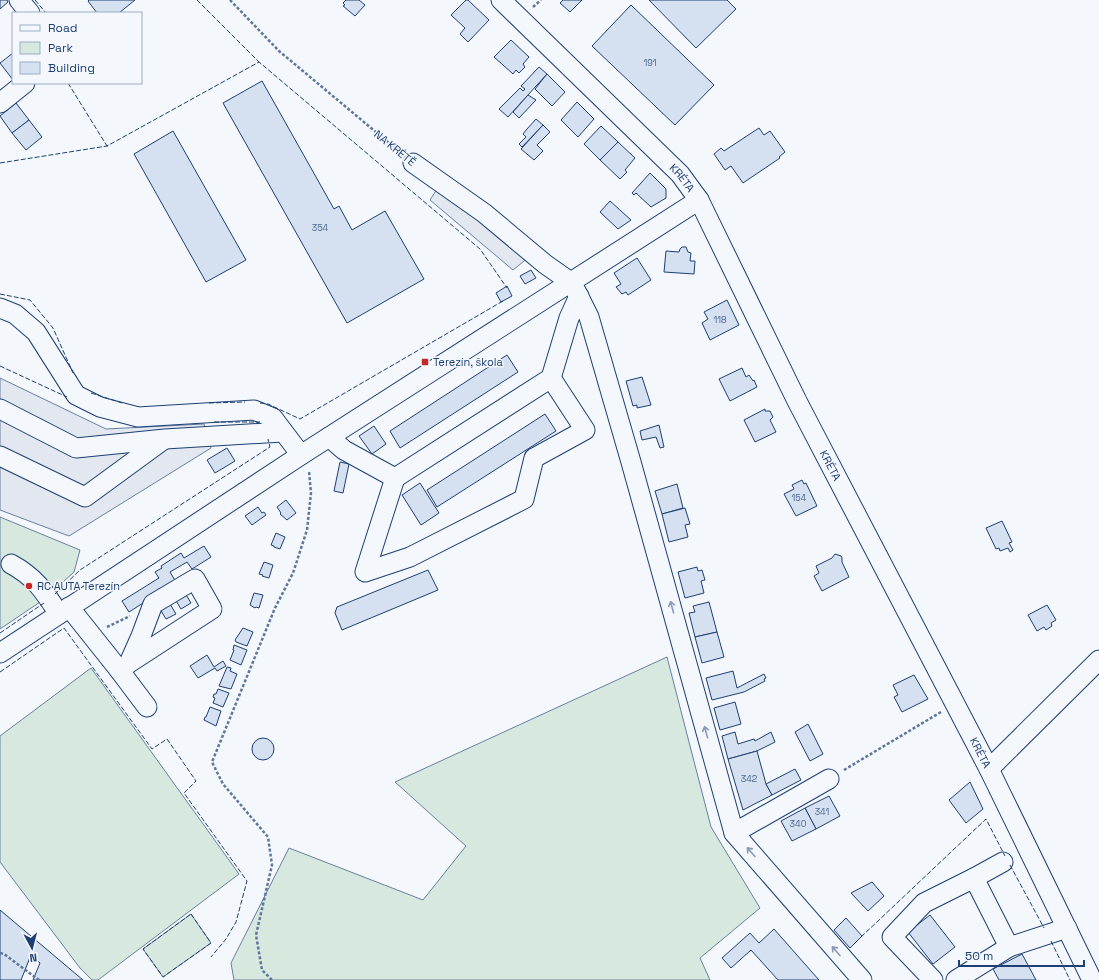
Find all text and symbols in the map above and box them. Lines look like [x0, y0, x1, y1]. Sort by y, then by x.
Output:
legend [12, 12, 142, 84]
text: Road [48, 20, 77, 36]
text: Park [48, 40, 73, 56]
house number: 191 [643, 57, 657, 69]
text: Building [48, 60, 95, 76]
street label: NA KRÉTĚ [371, 127, 419, 169]
street label: KRÉTA [667, 161, 698, 195]
house number: 354 [312, 222, 329, 234]
house number: 118 [713, 314, 727, 326]
place label: Terezín, škola [433, 355, 503, 369]
marker: Terezín, škola [420, 357, 430, 367]
street label: KRÉTA [817, 448, 844, 483]
house number: 154 [792, 492, 807, 504]
place label: RC AUTA Terezín [37, 579, 120, 593]
marker: RC AUTA Terezín [24, 581, 34, 591]
one-way arrow [668, 601, 675, 614]
one-way arrow [702, 726, 709, 739]
street label: KRÉTA [967, 735, 994, 770]
house number: 342 [741, 773, 757, 785]
house number: 341 [815, 806, 830, 818]
house number: 340 [790, 818, 807, 830]
one-way arrow [746, 847, 756, 857]
north arrow [12, 928, 52, 968]
scale bar [959, 942, 1084, 968]
one-way arrow [832, 946, 841, 956]
text: 50 m [965, 948, 993, 964]
text: N [29, 951, 38, 965]

